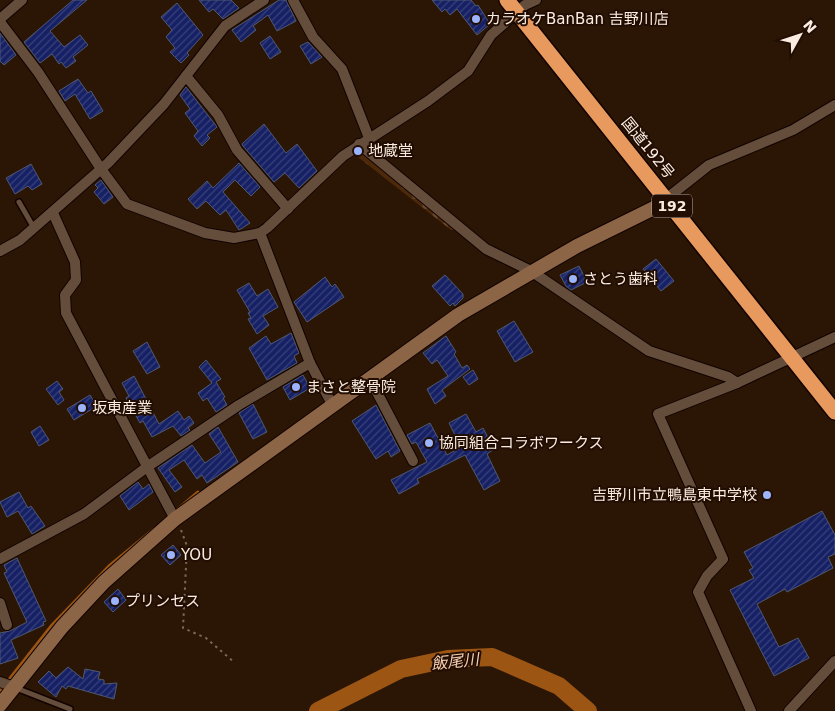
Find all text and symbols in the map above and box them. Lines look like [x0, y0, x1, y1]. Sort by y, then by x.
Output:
place label: カラオケBanBan 吉野川店 [486, 10, 669, 28]
north arrow [775, 10, 825, 60]
marker: カラオケBanBan 吉野川店 [470, 13, 482, 25]
text: N [800, 17, 820, 36]
street label: 国道192号 [618, 114, 678, 182]
place label: 地蔵堂 [368, 142, 413, 160]
marker: 地蔵堂 [352, 145, 364, 157]
road number: 192 [652, 195, 692, 218]
place label: さとう歯科 [583, 270, 658, 288]
marker: さとう歯科 [567, 273, 579, 285]
place label: まさと整骨院 [306, 378, 396, 396]
marker: まさと整骨院 [290, 381, 302, 393]
place label: 坂東産業 [92, 399, 152, 417]
marker: 坂東産業 [76, 402, 88, 414]
place label: 協同組合コラボワークス [439, 434, 604, 452]
marker: 協同組合コラボワークス [423, 437, 435, 449]
place label: 吉野川市立鴨島東中学校 [592, 486, 757, 504]
marker: 吉野川市立鴨島東中学校 [761, 489, 773, 501]
place label: YOU [180, 546, 212, 564]
marker: YOU [165, 549, 177, 561]
place label: プリンセス [125, 592, 200, 610]
marker: プリンセス [109, 595, 121, 607]
water label: 飯尾川 [430, 649, 482, 673]

